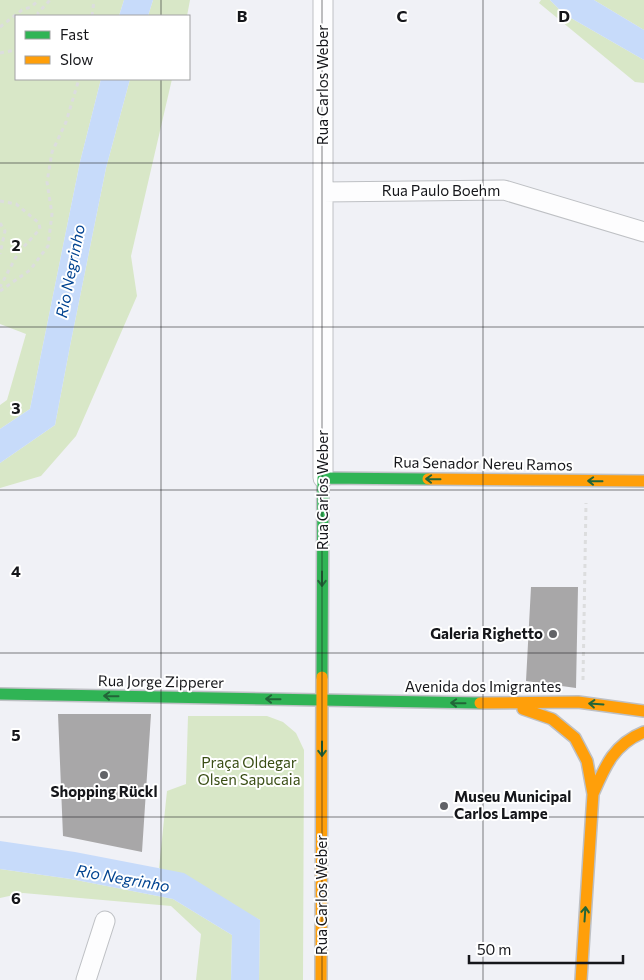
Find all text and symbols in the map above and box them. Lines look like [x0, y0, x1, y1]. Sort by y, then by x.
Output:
text: B [237, 6, 248, 25]
text: C [397, 6, 408, 25]
text: D [558, 6, 570, 25]
legend [15, 15, 190, 80]
text: Fast [60, 25, 89, 43]
street label: Rua Carlos Weber [313, 25, 331, 145]
text: Slow [60, 50, 93, 68]
street label: Rua Paulo Boehm [382, 181, 500, 199]
water label: Rio Negrinho [51, 222, 88, 319]
text: 2 [11, 235, 21, 254]
text: 3 [11, 398, 21, 417]
street label: Rua Carlos Weber [313, 430, 331, 550]
street label: Rua Senador Nereu Ramos [393, 452, 573, 474]
one-way arrow [425, 474, 442, 484]
one-way arrow [588, 476, 604, 486]
text: 4 [11, 561, 21, 580]
one-way arrow [317, 570, 327, 587]
place label: Galeria Righetto [430, 624, 543, 642]
marker: Galeria Righetto [547, 628, 559, 640]
street label: Rua Jorge Zipperer [98, 671, 224, 691]
street label: Avenida dos Imigrantes [405, 677, 561, 695]
one-way arrow [103, 691, 120, 701]
one-way arrow [266, 694, 282, 704]
one-way arrow [450, 698, 466, 708]
one-way arrow [588, 699, 604, 708]
text: 5 [11, 725, 21, 744]
one-way arrow [317, 740, 327, 756]
park label: Praça Oldegar Olsen Sapucaia [197, 753, 301, 788]
marker: Shopping Rückl [98, 769, 110, 781]
place label: Shopping Rückl [50, 782, 158, 800]
place label: Museu Municipal Carlos Lampe [454, 787, 571, 822]
marker: Museu Municipal Carlos Lampe [438, 800, 450, 812]
street label: Rua Carlos Weber [312, 835, 330, 955]
water label: Rio Negrinho [75, 860, 172, 895]
text: 6 [11, 888, 21, 907]
one-way arrow [581, 906, 590, 922]
scale bar [469, 932, 623, 964]
text: 50 m [477, 940, 511, 958]

